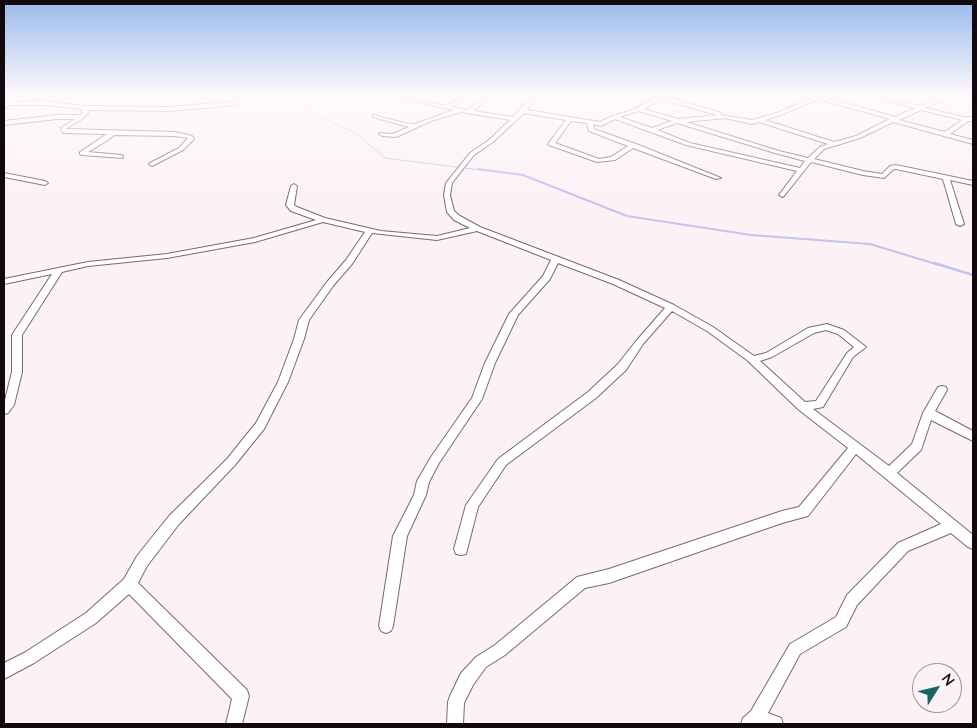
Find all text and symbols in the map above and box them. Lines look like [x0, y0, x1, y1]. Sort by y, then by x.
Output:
north arrow [912, 663, 962, 713]
text: N [939, 670, 959, 689]

